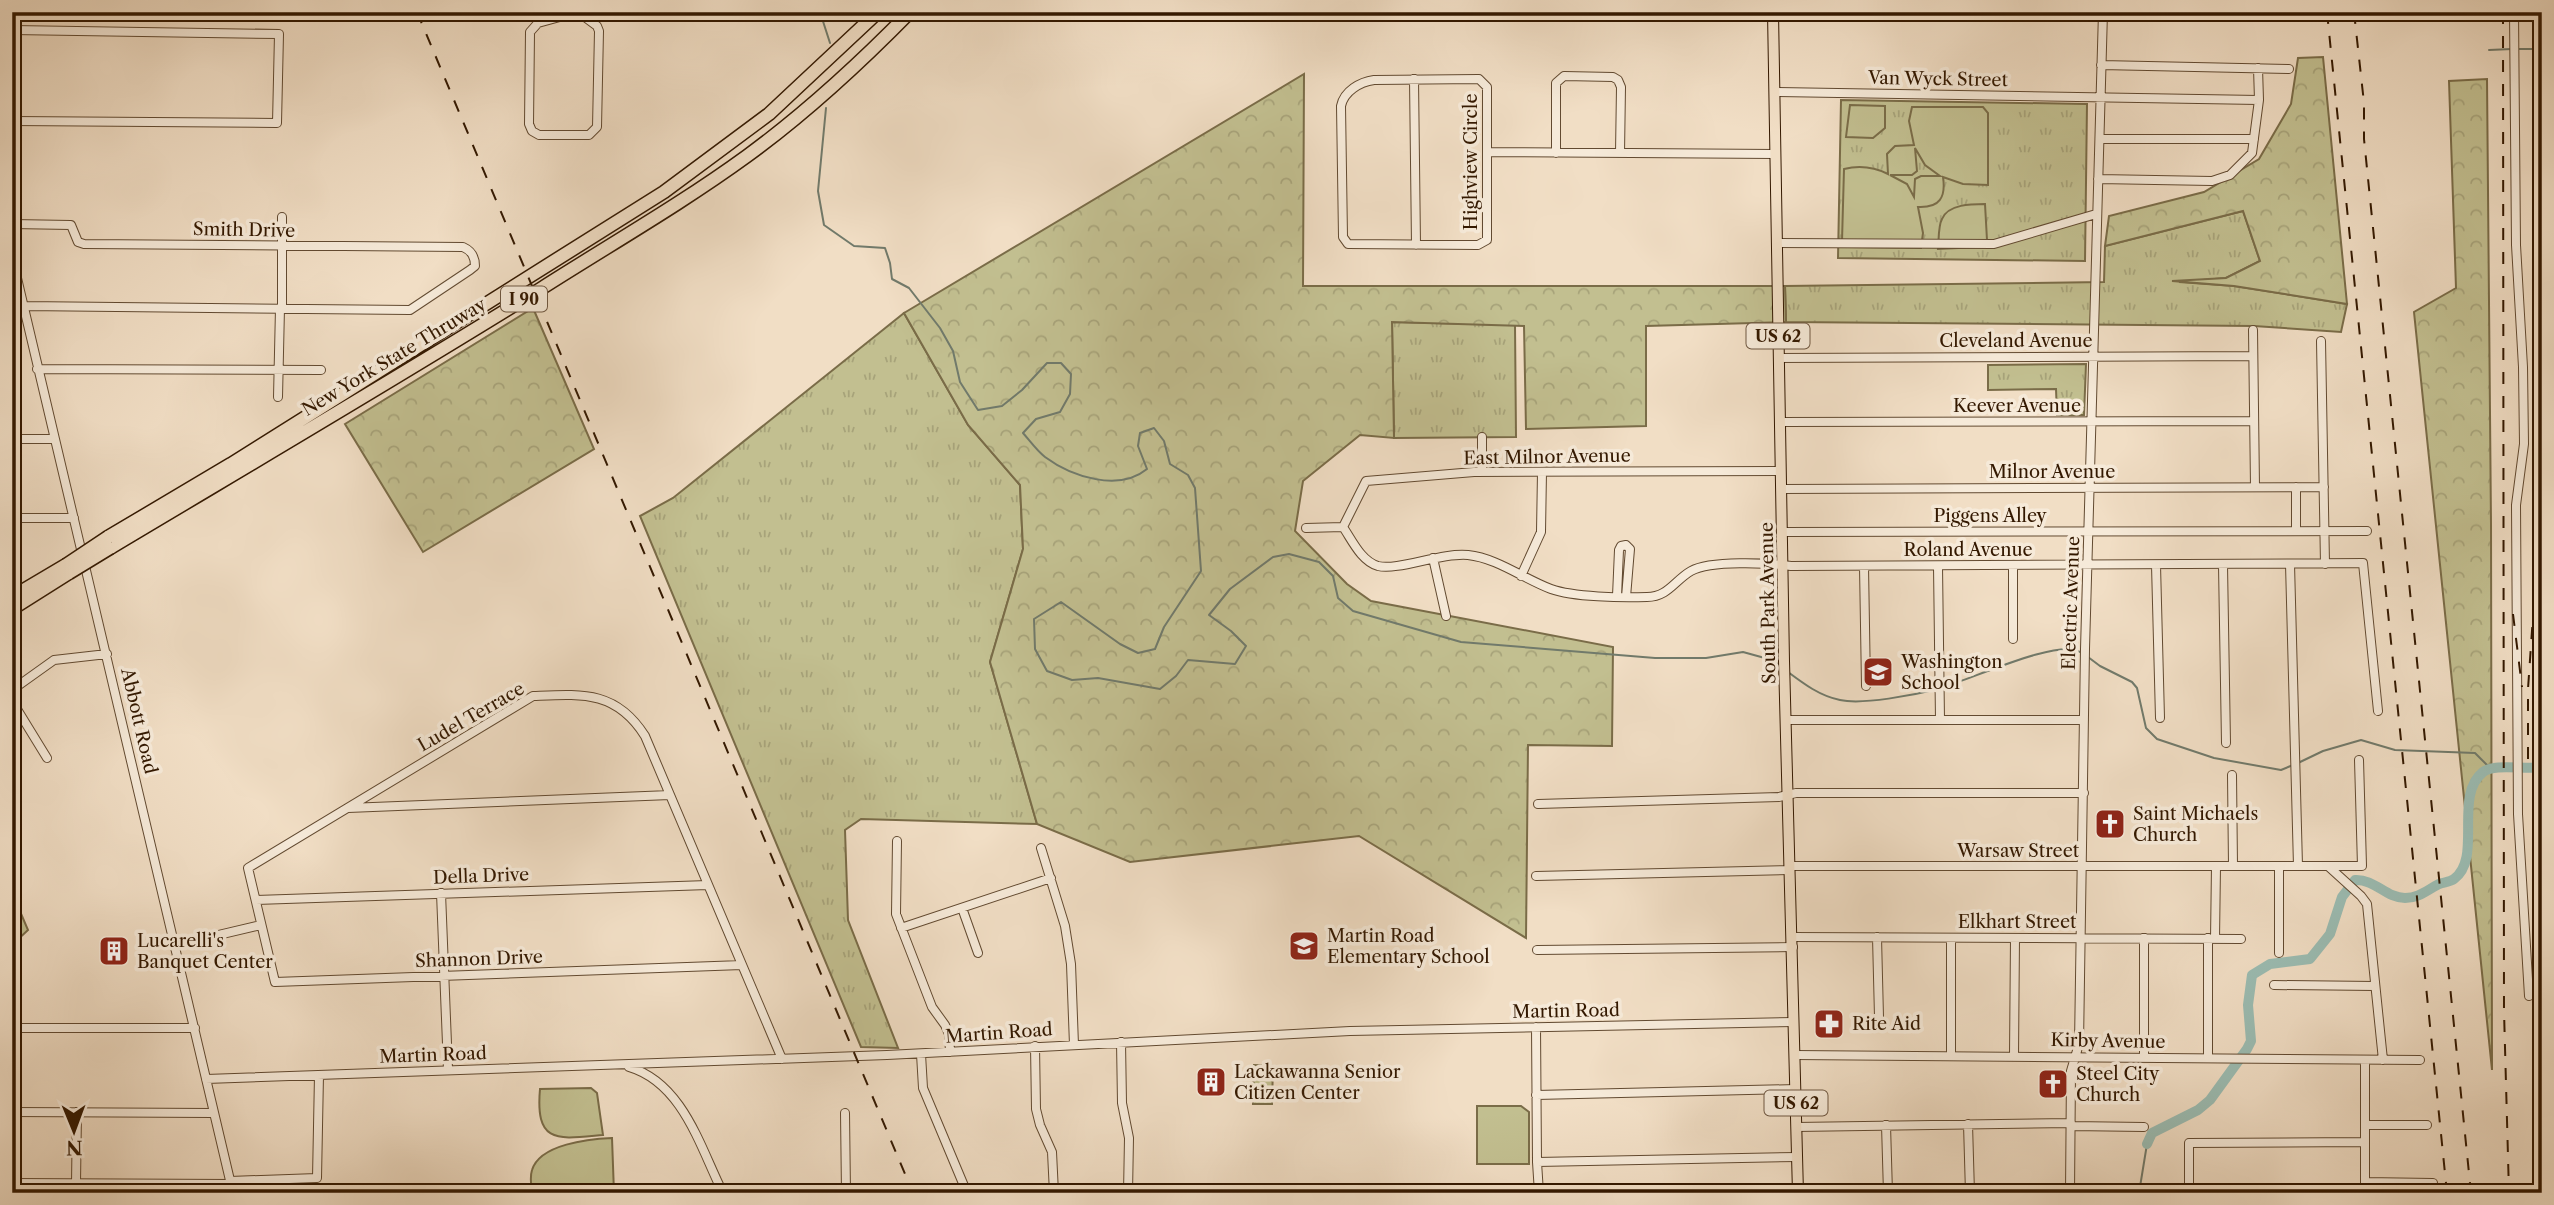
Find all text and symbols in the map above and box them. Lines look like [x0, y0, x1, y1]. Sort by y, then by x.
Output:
street label: Van Wyck Street [1867, 67, 2009, 91]
street label: Highview Circle [1460, 94, 1482, 230]
street label: Smith Drive [193, 218, 295, 242]
road number: I 90 [501, 286, 547, 312]
street label: New York State Thruway [298, 293, 491, 421]
road number: US 62 [1746, 324, 1810, 348]
street label: Cleveland Avenue [1939, 330, 2093, 352]
street label: Keever Avenue [1953, 395, 2081, 417]
street label: East Milnor Avenue [1463, 445, 1631, 469]
street label: Milnor Avenue [1989, 461, 2115, 483]
street label: Piggens Alley [1933, 505, 2048, 527]
street label: South Park Avenue [1756, 522, 1780, 684]
street label: Electric Avenue [2058, 536, 2084, 670]
street label: Roland Avenue [1903, 539, 2033, 561]
place label: Washington School [1900, 651, 2003, 694]
school or university icon: Washington School [1861, 655, 1895, 689]
street label: Abbott Road [116, 665, 162, 776]
street label: Ludel Terrace [414, 678, 528, 756]
place label: Saint Michaels Church [2133, 803, 2258, 846]
church icon: Saint Michaels Church [2093, 807, 2127, 841]
street label: Warsaw Street [1956, 840, 2080, 862]
street label: Della Drive [433, 863, 529, 889]
street label: Elkhart Street [1958, 911, 2077, 933]
place label: Martin Road Elementary School [1327, 925, 1490, 968]
school or university icon: Martin Road Elementary School [1287, 929, 1321, 963]
place label: Lucarelli's Banquet Center [137, 930, 273, 973]
building icon: Lucarelli's Banquet Center [97, 934, 131, 968]
street label: Shannon Drive [415, 946, 543, 972]
street label: Martin Road [1512, 999, 1620, 1023]
pharmacy icon: Rite Aid [1812, 1007, 1846, 1041]
place label: Rite Aid [1852, 1013, 1921, 1035]
street label: Martin Road [945, 1018, 1053, 1048]
street label: Kirby Avenue [2050, 1029, 2166, 1053]
street label: Martin Road [379, 1042, 487, 1068]
place label: Lackawanna Senior Citizen Center [1234, 1061, 1401, 1104]
place label: Steel City Church [2076, 1063, 2160, 1106]
building icon: Lackawanna Senior Citizen Center [1194, 1065, 1228, 1099]
church icon: Steel City Church [2036, 1067, 2070, 1101]
road number: US 62 [1764, 1091, 1828, 1116]
north arrow [38, 1096, 108, 1166]
text: N [66, 1136, 83, 1159]

